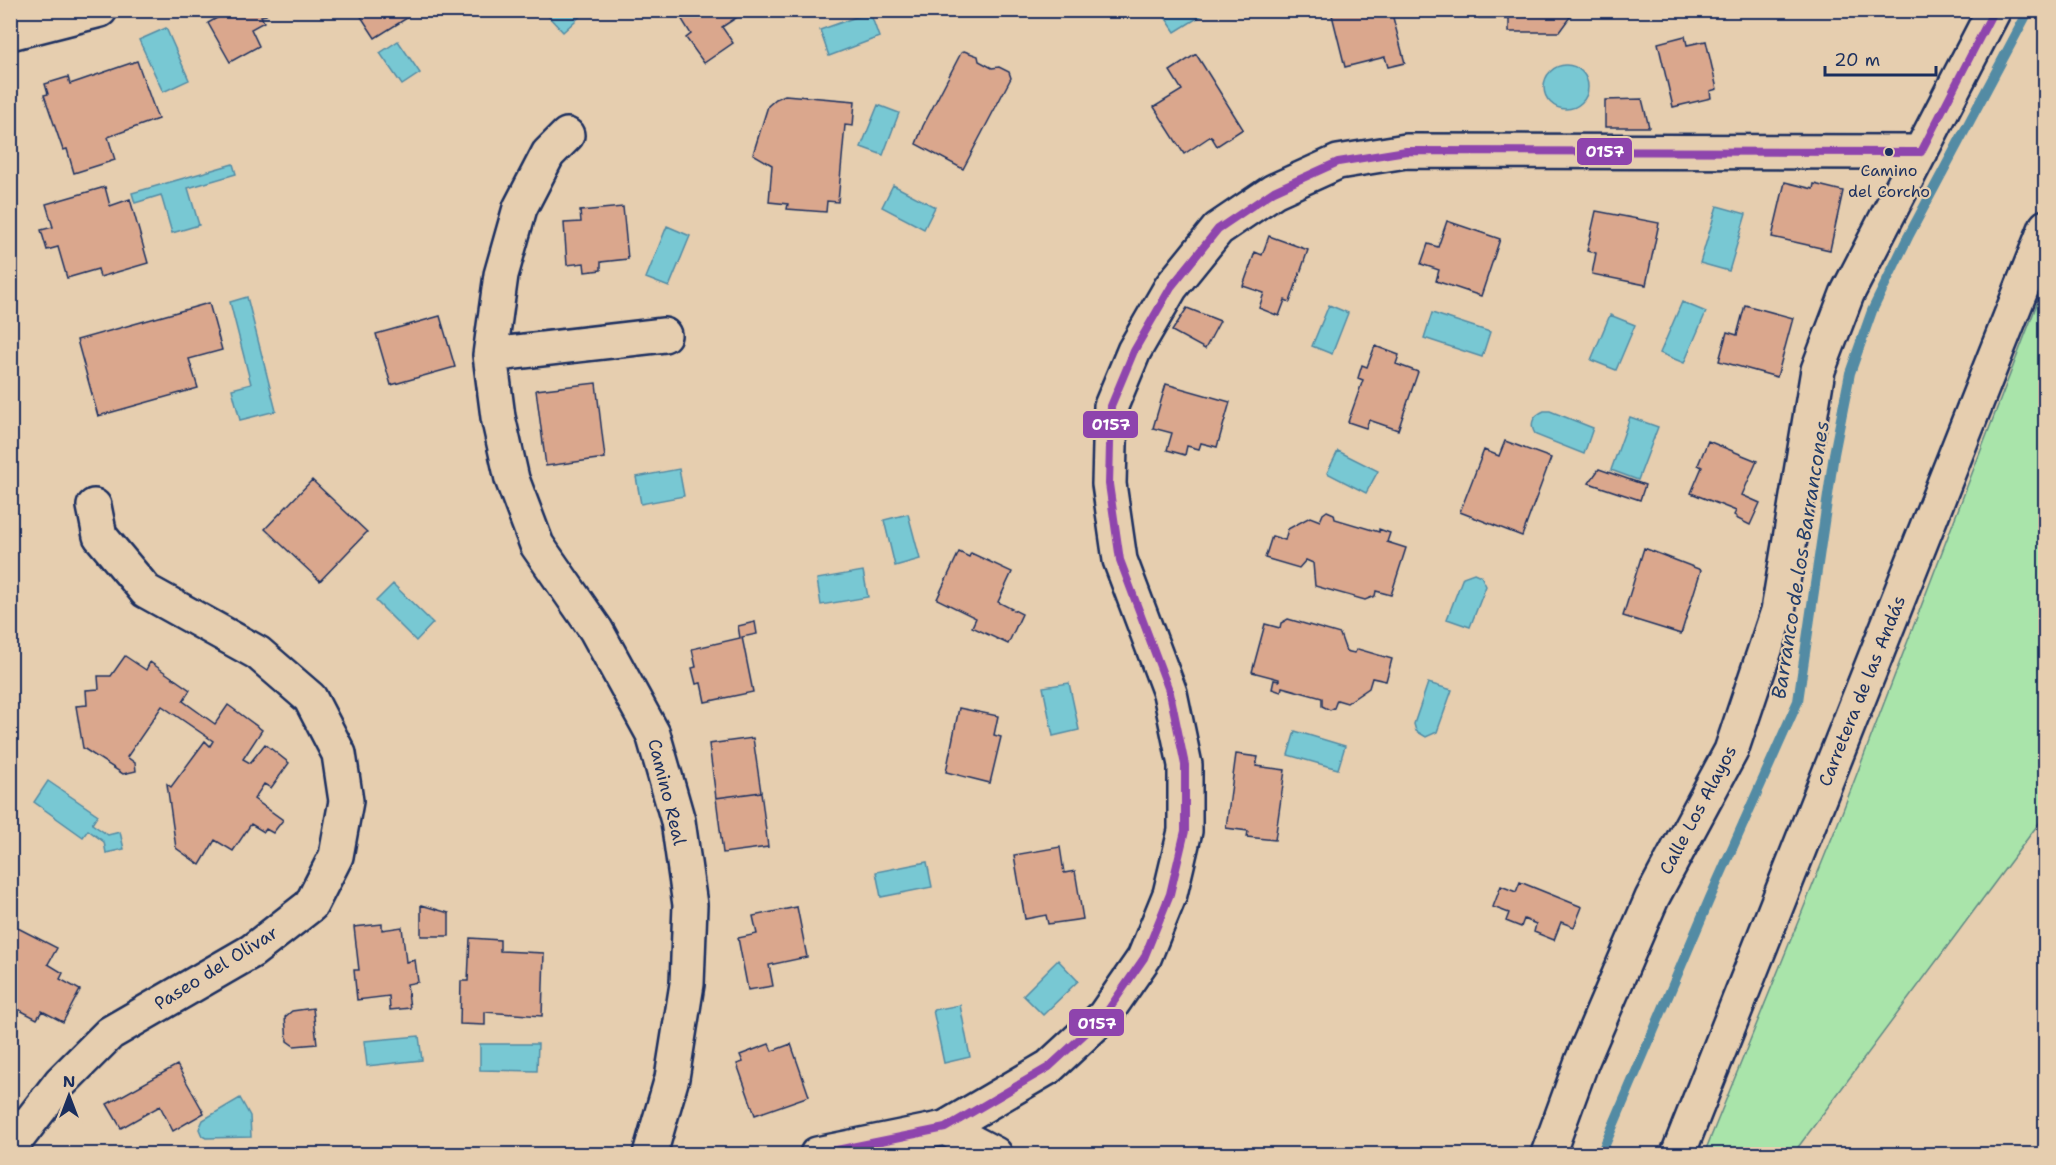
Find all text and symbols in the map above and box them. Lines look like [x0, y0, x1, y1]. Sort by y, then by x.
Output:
scale bar [1825, 39, 1936, 77]
text: 20 m [1834, 48, 1880, 72]
line badge: 0157 [1576, 137, 1633, 166]
text: 0157 [1586, 141, 1624, 162]
marker: Camino del Corcho [1883, 146, 1895, 158]
place label: Camino del Corcho [1848, 160, 1930, 202]
line badge: 0157 [1082, 410, 1139, 439]
text: 0157 [1092, 414, 1130, 435]
water label: Barranco de los Barrancones [1765, 419, 1835, 701]
street label: Carretera de las Andás [1813, 592, 1911, 790]
street label: Camino Real [642, 736, 692, 848]
street label: Calle Los Alayos [1654, 741, 1742, 879]
street label: Paseo del Olivar [150, 920, 282, 1016]
line badge: 0157 [1068, 1008, 1125, 1037]
text: 0157 [1078, 1013, 1116, 1034]
north arrow [39, 1066, 99, 1126]
text: N [63, 1071, 75, 1092]

